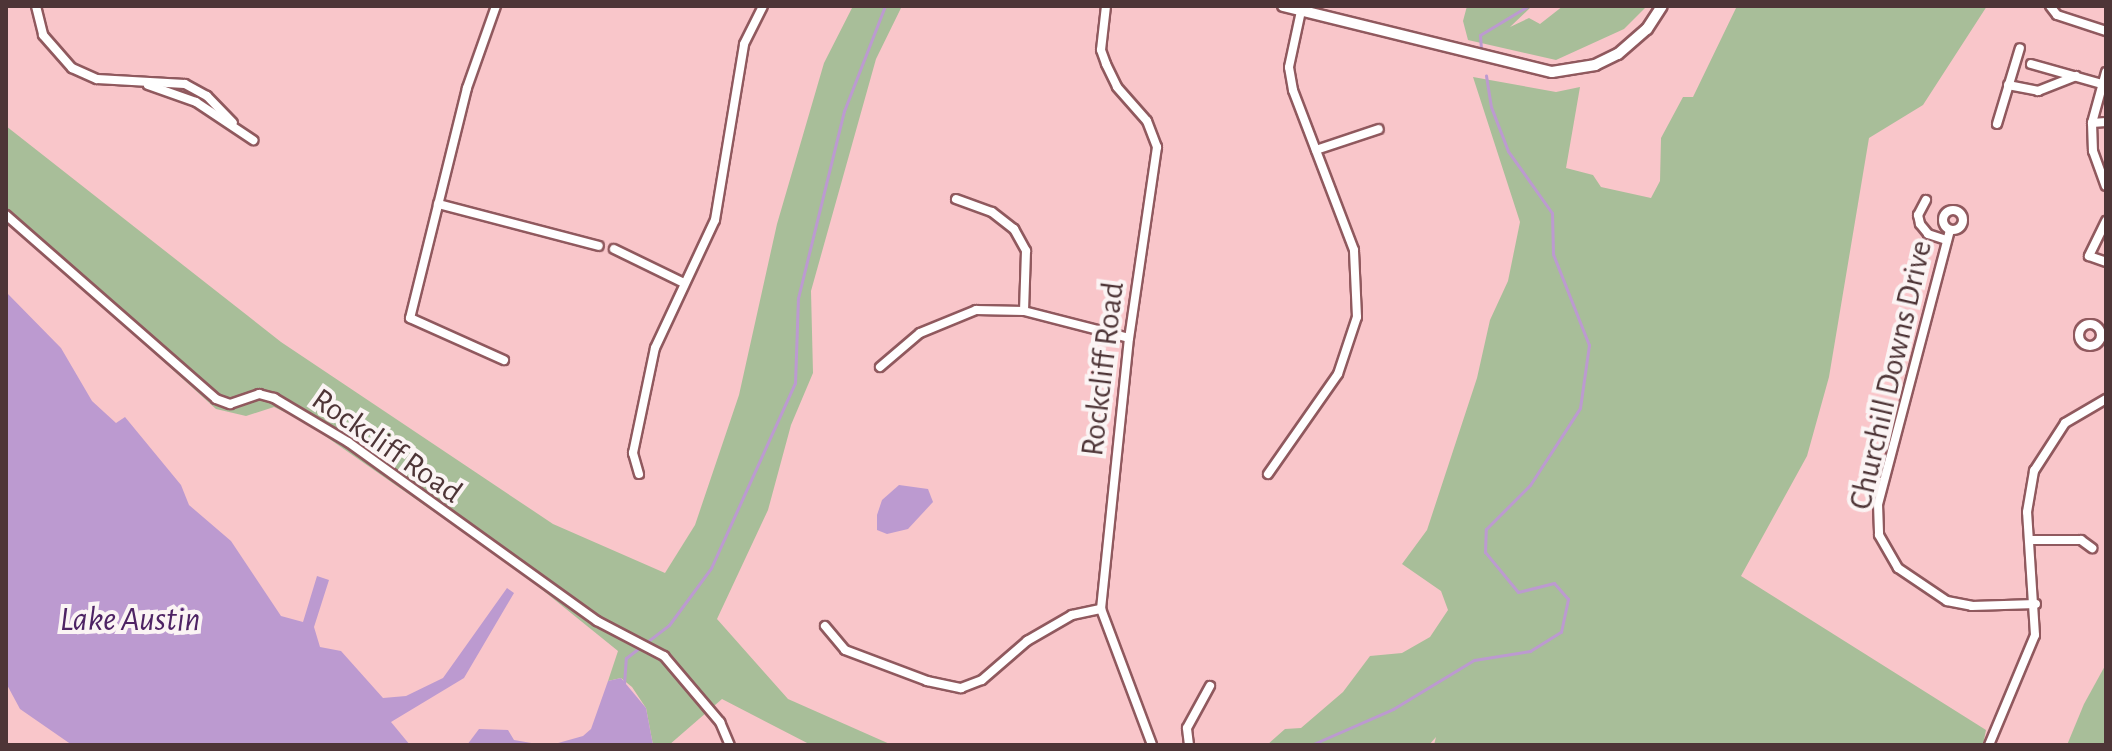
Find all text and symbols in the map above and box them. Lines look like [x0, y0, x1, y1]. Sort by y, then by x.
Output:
street label: Churchill Downs Drive [1841, 237, 1941, 513]
street label: Rockcliff Road [1073, 280, 1133, 458]
street label: Rockcliff Road [304, 380, 470, 512]
water label: Lake Austin [60, 601, 200, 641]

